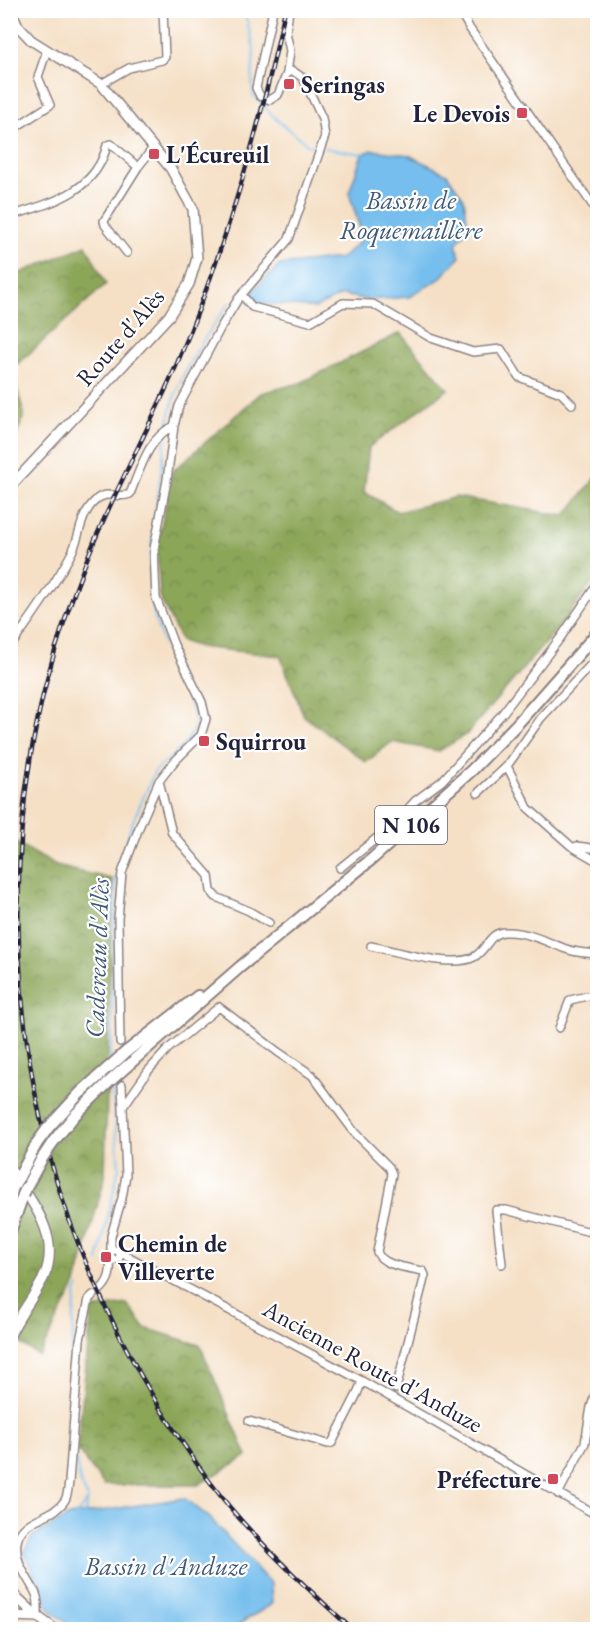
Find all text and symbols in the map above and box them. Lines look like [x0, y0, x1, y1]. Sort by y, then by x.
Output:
place label: Seringas [301, 69, 385, 101]
marker: Seringas [282, 77, 296, 91]
place label: Le Devois [413, 98, 510, 129]
marker: Le Devois [515, 106, 529, 120]
place label: L'Écureuil [166, 139, 269, 170]
marker: L'Écureuil [147, 147, 161, 161]
water label: Bassin de Roquemaillère [339, 183, 484, 248]
street label: Route d'Alès [69, 282, 171, 392]
place label: Squirrou [216, 726, 307, 758]
marker: Squirrou [197, 734, 211, 748]
road number: N 106 [375, 806, 447, 844]
water label: Cadereau d'Alès [77, 877, 117, 1039]
place label: Chemin de Villeverte [118, 1228, 227, 1287]
marker: Chemin de Villeverte [99, 1250, 113, 1264]
street label: Ancienne Route d'Anduze [257, 1292, 488, 1439]
place label: Préfecture [437, 1464, 541, 1495]
marker: Préfecture [546, 1472, 560, 1486]
water label: Bassin d'Anduze [84, 1549, 249, 1583]

